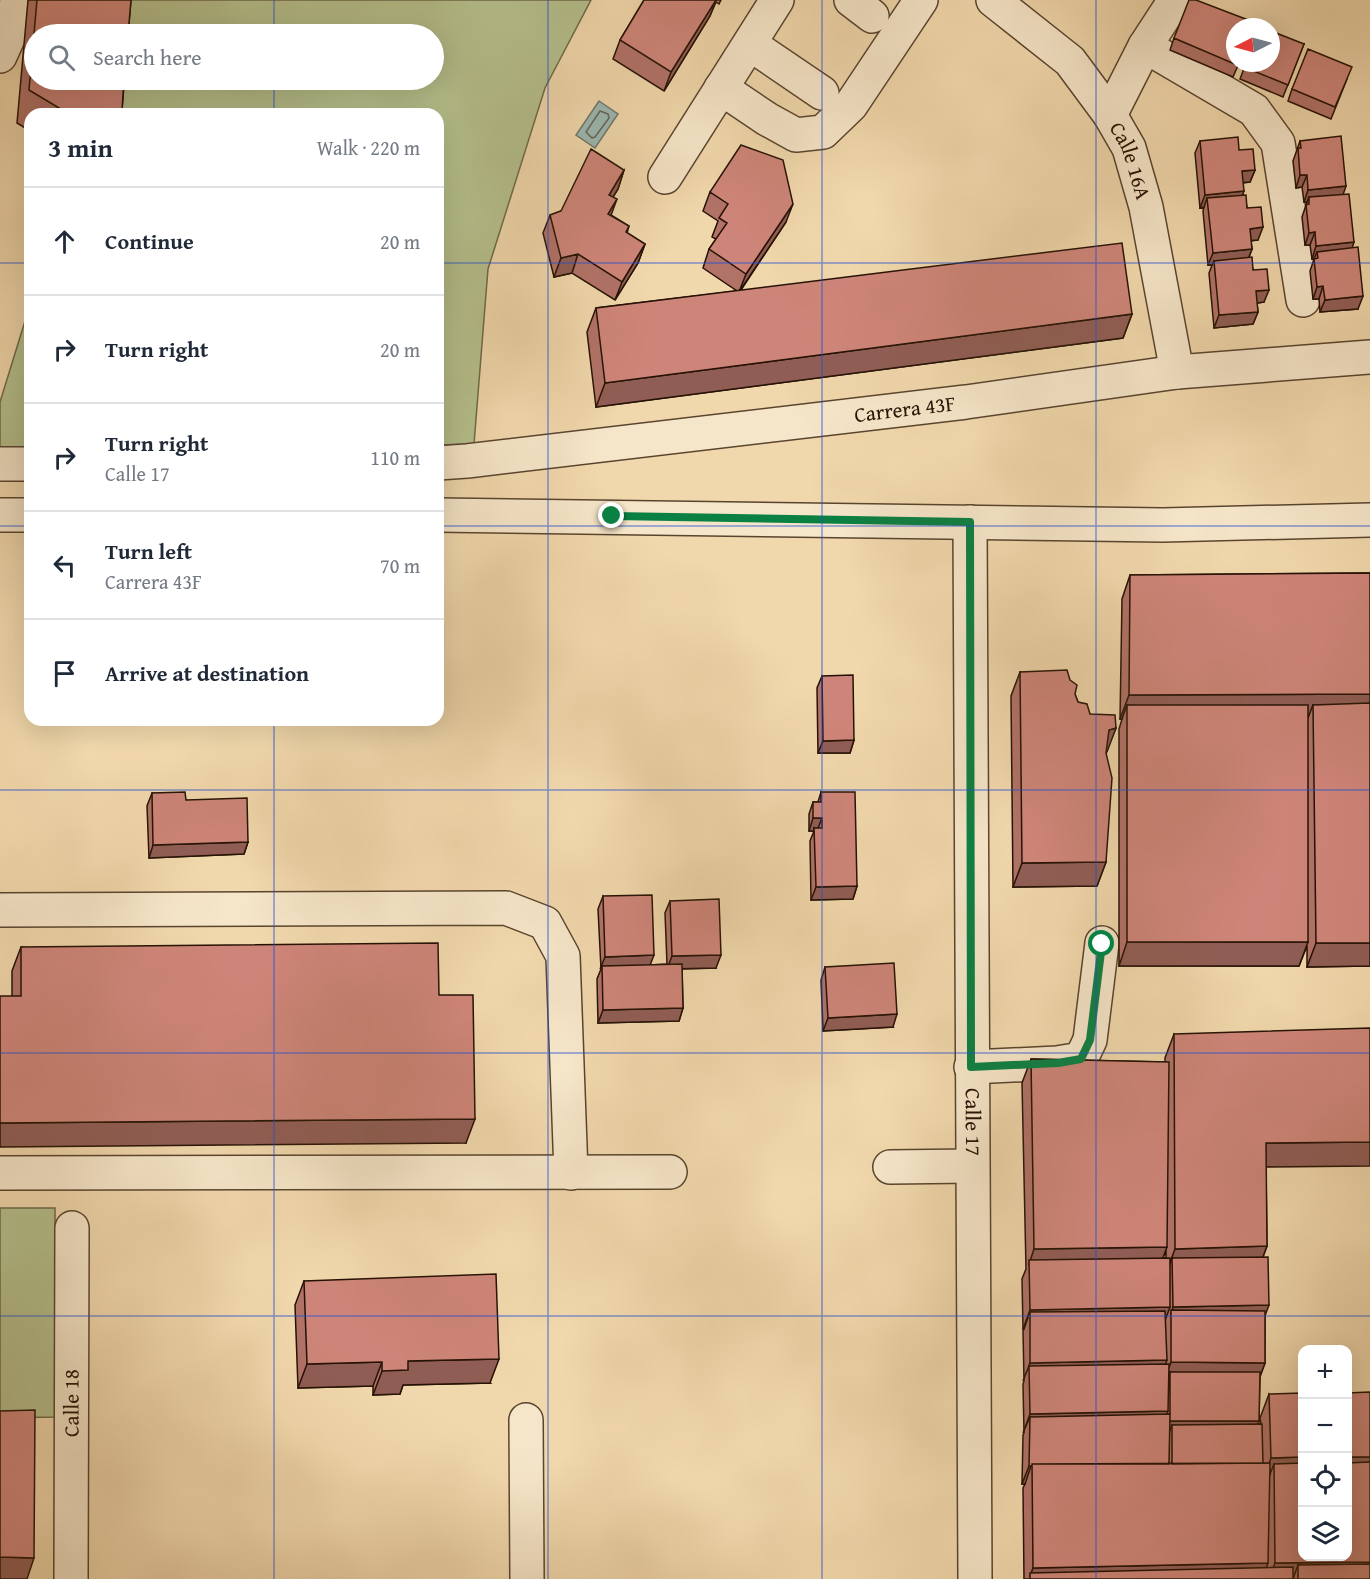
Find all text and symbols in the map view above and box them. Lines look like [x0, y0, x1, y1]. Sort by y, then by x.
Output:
north arrow [1226, 18, 1280, 72]
search box [24, 24, 444, 90]
icon: search [45, 41, 78, 74]
text: Search here [93, 41, 202, 73]
street label: Calle 16A [1102, 116, 1159, 203]
text: 3 min [48, 128, 113, 167]
text: Walk · 220 m [317, 133, 420, 162]
icon: ahead [48, 225, 81, 258]
text: Continue [105, 225, 194, 257]
text: 20 m [380, 227, 420, 256]
icon: right [48, 333, 81, 366]
text: Turn right [105, 333, 208, 365]
text: 20 m [380, 335, 420, 364]
street label: Carrera 43F [852, 387, 957, 430]
text: Turn right [105, 427, 208, 459]
icon: right [48, 441, 81, 474]
text: 110 m [370, 443, 420, 472]
text: Calle 17 [105, 459, 170, 488]
route end [598, 502, 624, 528]
text: Turn left [105, 535, 192, 567]
icon: left [48, 549, 81, 582]
text: 70 m [380, 551, 420, 580]
text: Carrera 43F [105, 567, 202, 596]
icon: arrive [48, 657, 81, 690]
text: Arrive at destination [105, 657, 309, 689]
route start [1088, 930, 1114, 956]
street label: Calle 17 [958, 1088, 989, 1156]
map controls [1298, 1345, 1352, 1561]
button: + [1298, 1345, 1352, 1399]
street label: Calle 18 [55, 1369, 87, 1437]
button: − [1298, 1399, 1352, 1453]
button: locate [1298, 1453, 1352, 1507]
button: layers [1298, 1507, 1352, 1561]

